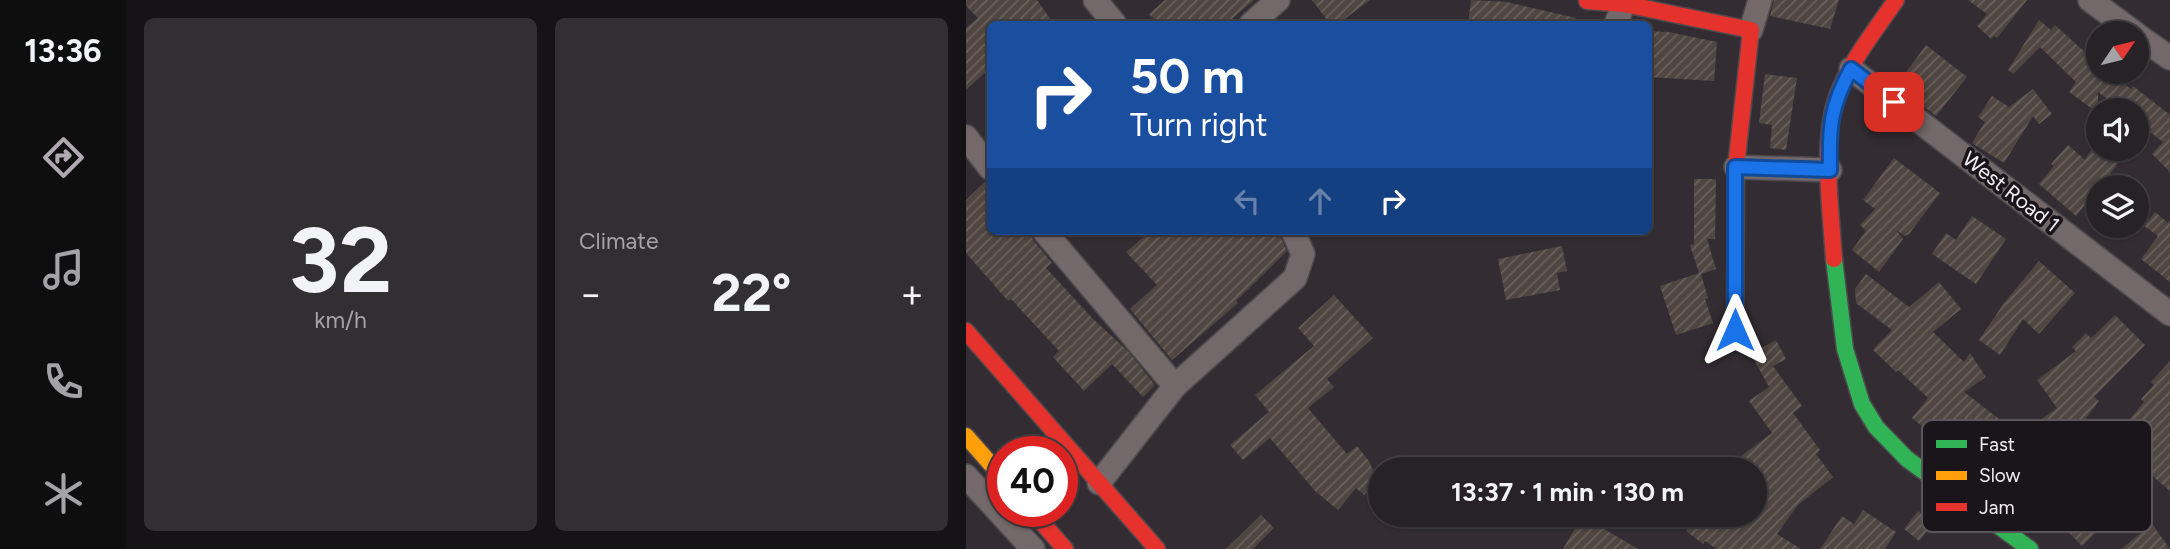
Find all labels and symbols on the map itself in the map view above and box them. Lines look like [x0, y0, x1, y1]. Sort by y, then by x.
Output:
north arrow [2086, 21, 2149, 84]
pin [1864, 72, 1924, 132]
street label: West Road 1 [1958, 146, 2065, 237]
position arrow [1698, 293, 1772, 367]
legend [1922, 420, 2152, 532]
text: Fast [1979, 433, 2015, 456]
speed limit sign: 40 [987, 436, 1078, 527]
text: Slow [1979, 464, 2021, 487]
text: Jam [1979, 496, 2015, 519]

